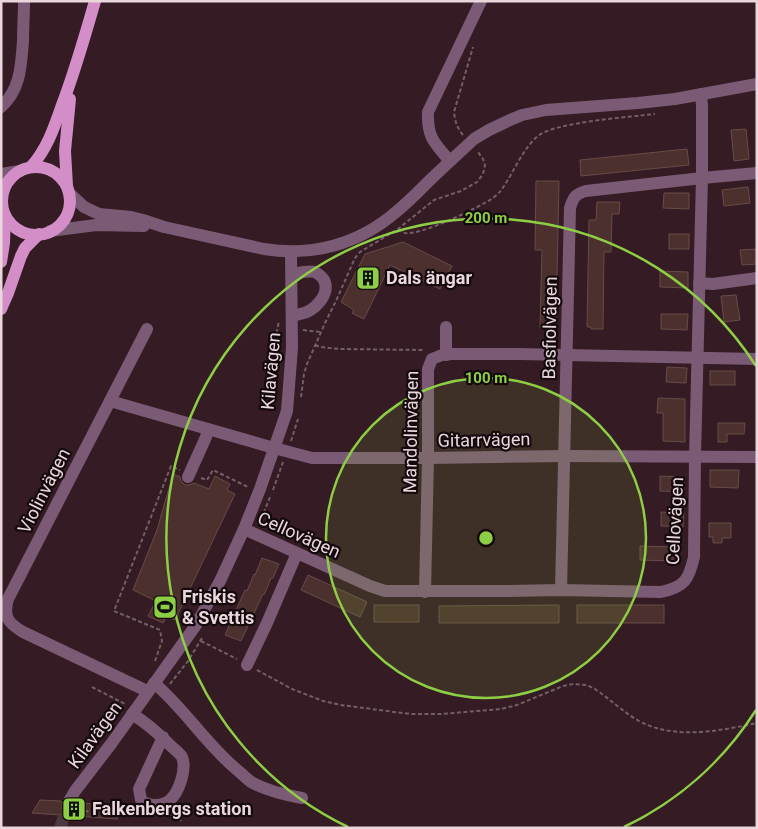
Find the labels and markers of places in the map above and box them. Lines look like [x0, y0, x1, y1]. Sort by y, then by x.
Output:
building icon: Dals ängar [355, 265, 381, 291]
place label: Dals ängar [386, 267, 472, 288]
centre of rings [477, 529, 495, 547]
place label: Friskis & Svettis [182, 586, 254, 628]
sports icon: Friskis & Svettis [152, 594, 178, 620]
building icon: Falkenbergs station [61, 796, 87, 822]
place label: Falkenbergs station [92, 798, 252, 819]

